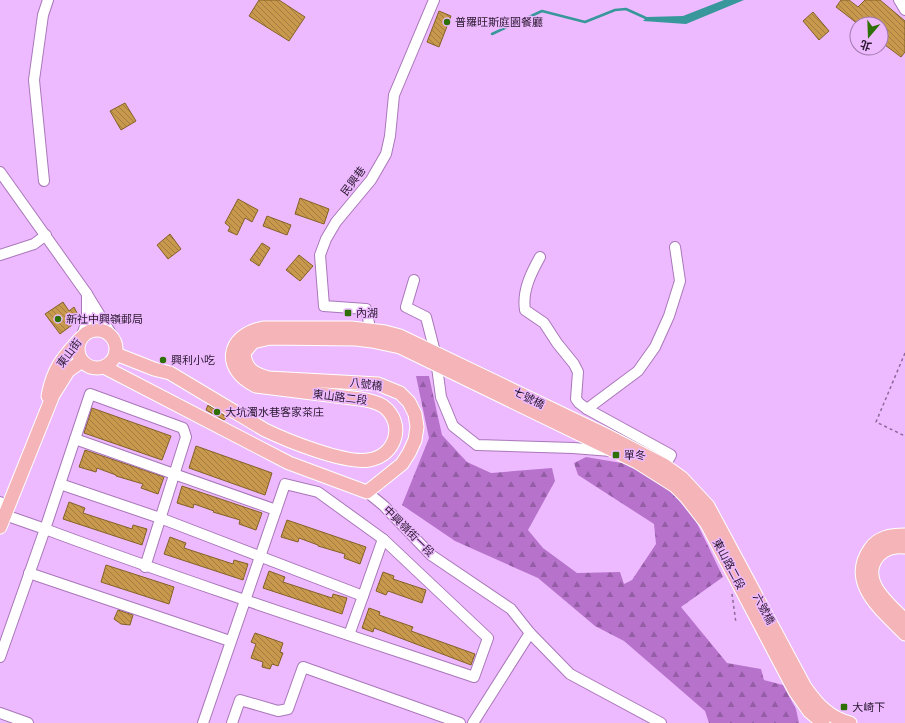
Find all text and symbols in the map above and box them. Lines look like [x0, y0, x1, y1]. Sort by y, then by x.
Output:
place label: 普羅旺斯庭園餐廳 [455, 16, 543, 28]
north arrow [849, 16, 889, 56]
marker: 普羅旺斯庭園餐廳 [442, 17, 452, 27]
text: 北 [859, 38, 873, 53]
street label: 民興巷 [338, 164, 368, 198]
place label: 內湖 [356, 307, 378, 319]
marker: 內湖 [343, 308, 353, 318]
place label: 新社中興嶺郵局 [66, 313, 143, 325]
marker: 新社中興嶺郵局 [53, 314, 63, 324]
street label: 東山街 [54, 336, 84, 370]
place label: 興利小吃 [171, 354, 215, 366]
marker: 興利小吃 [158, 355, 168, 365]
street label: 八號橋 [349, 376, 383, 392]
street label: 七號橋 [512, 385, 546, 411]
street label: 東山路二段 [312, 388, 368, 406]
place label: 大坑濁水巷客家茶庄 [225, 406, 324, 418]
marker: 大坑濁水巷客家茶庄 [212, 407, 222, 417]
place label: 單冬 [624, 449, 646, 461]
marker: 單冬 [611, 450, 621, 460]
street label: 中興嶺街一段 [381, 503, 437, 559]
street label: 東山路二段 [711, 537, 747, 591]
street label: 六號橋 [751, 592, 777, 626]
place label: 大崎下 [852, 701, 885, 713]
marker: 大崎下 [839, 702, 849, 712]

